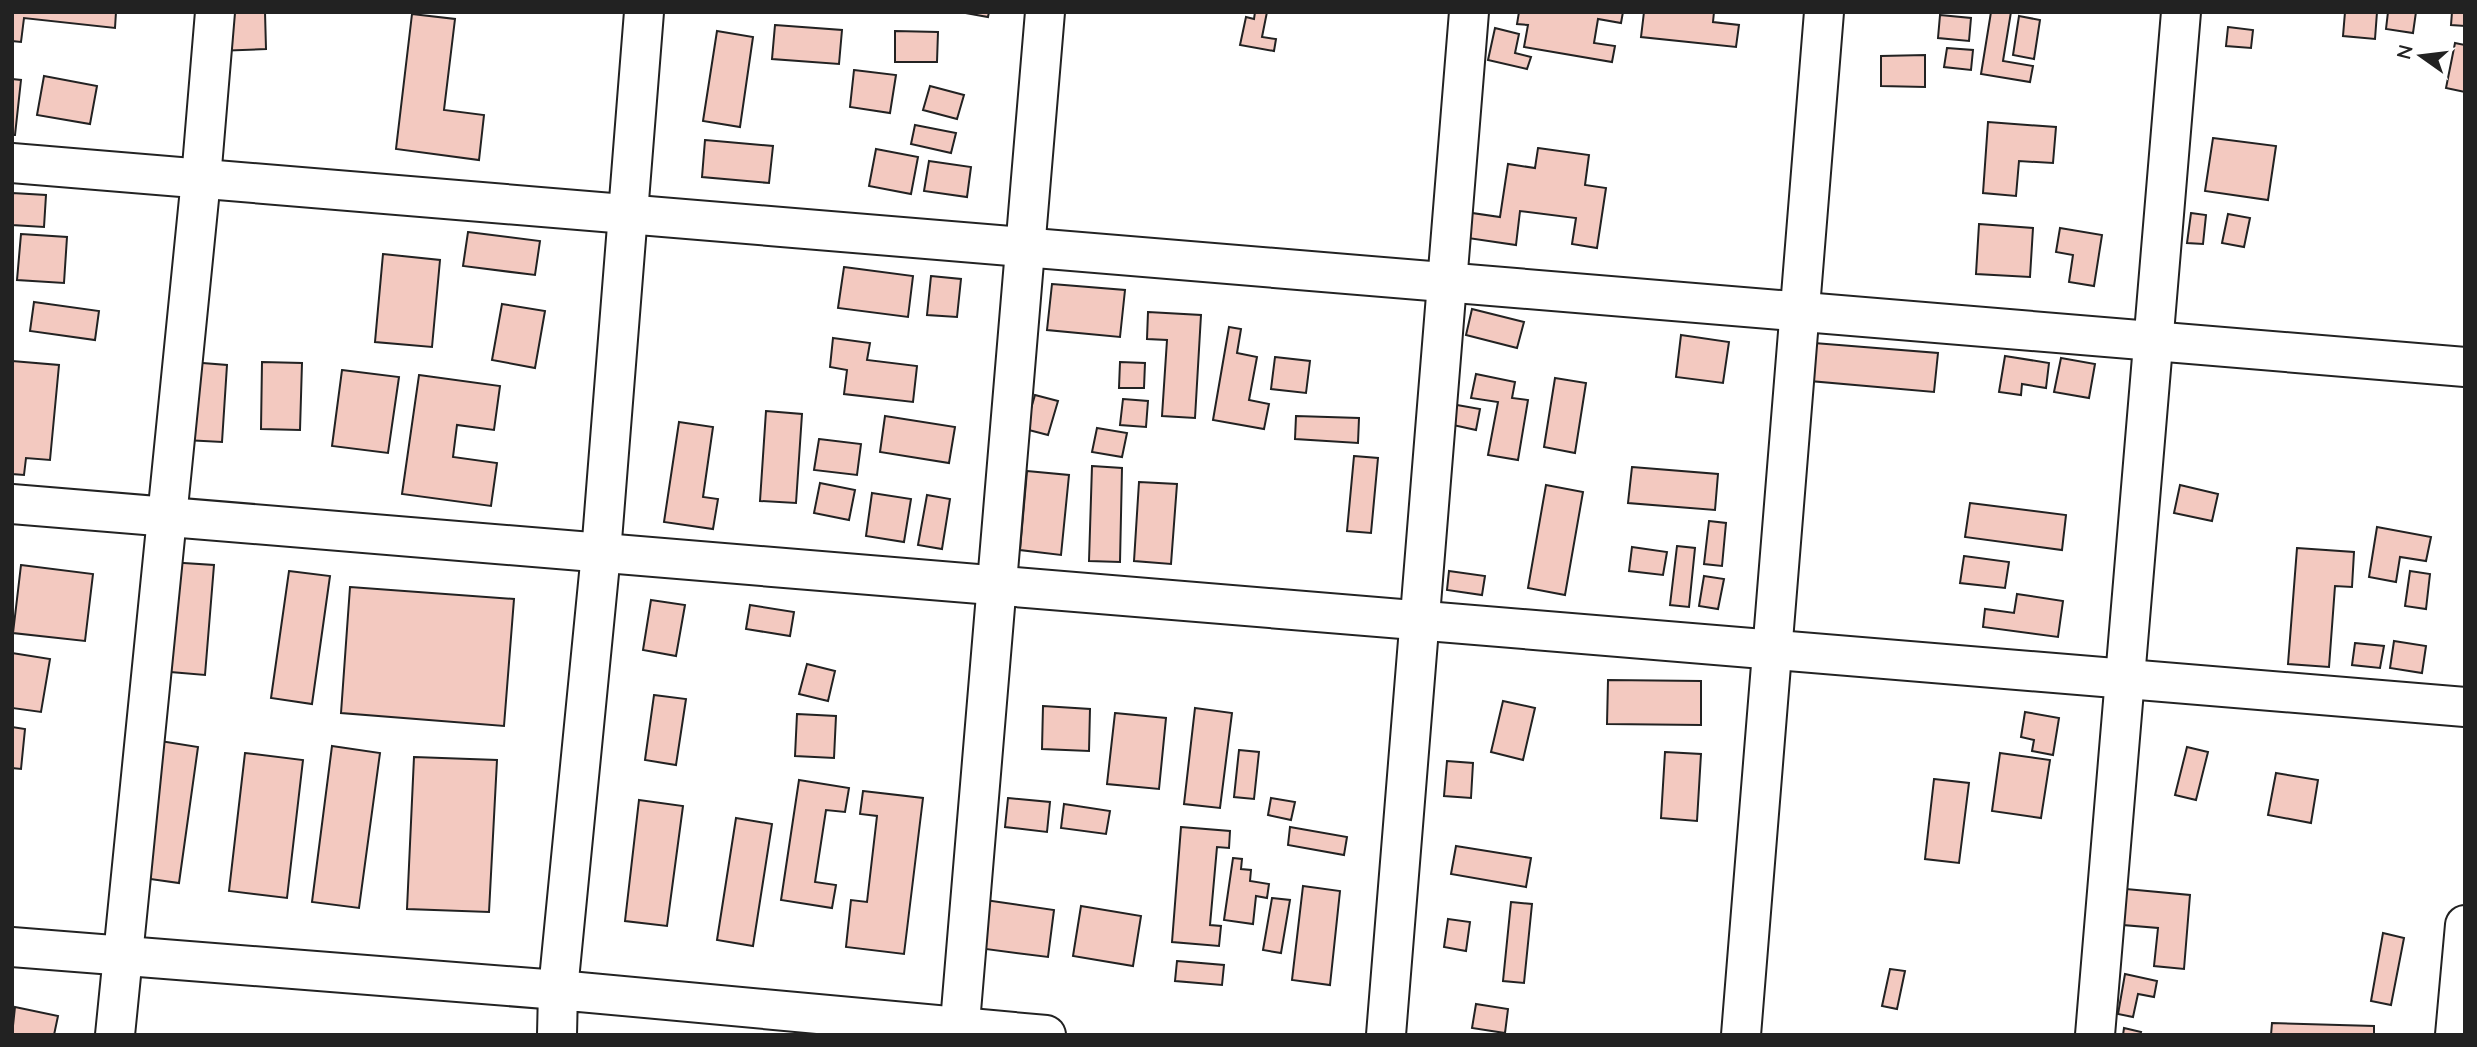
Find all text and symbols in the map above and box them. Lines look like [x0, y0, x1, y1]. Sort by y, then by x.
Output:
north arrow [2386, 21, 2456, 91]
text: N [2391, 42, 2420, 62]

